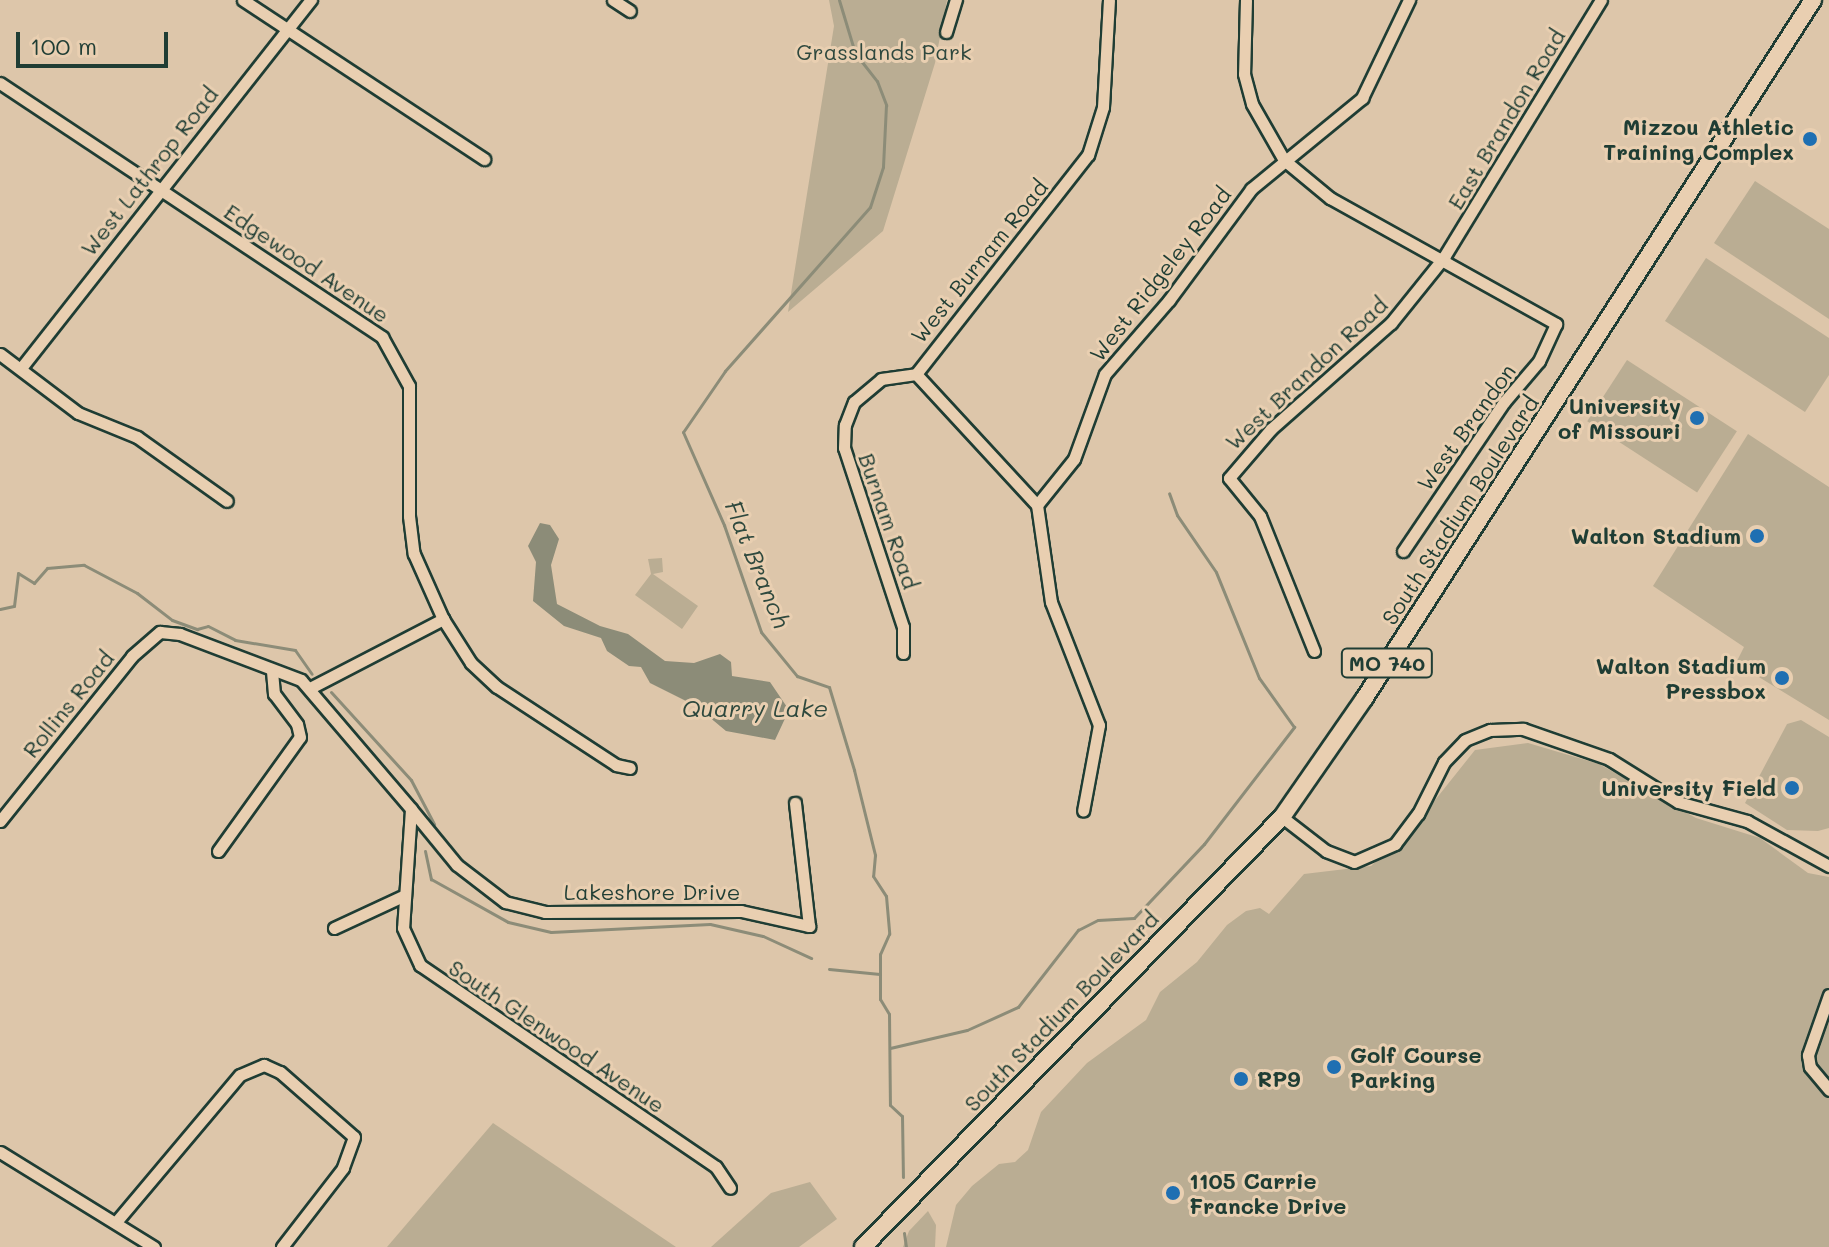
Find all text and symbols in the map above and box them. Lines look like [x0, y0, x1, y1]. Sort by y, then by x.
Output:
scale bar [20, 16, 172, 66]
street label: East Brandon Road [1442, 24, 1570, 214]
text: 100 m [30, 30, 97, 61]
park label: Grasslands Park [796, 39, 972, 65]
street label: West Lathrop Road [75, 81, 223, 261]
place label: Mizzou Athletic Training Complex [1603, 113, 1794, 164]
marker: Mizzou Athletic Training Complex [1801, 130, 1819, 148]
street label: West Burnam Road [905, 174, 1053, 348]
street label: West Ridgeley Road [1084, 182, 1236, 366]
street label: Edgewood Avenue [220, 198, 394, 328]
street label: West Brandon Road [1219, 291, 1393, 455]
street label: West Brandon [1411, 359, 1521, 495]
street label: South Stadium Boulevard [1376, 390, 1544, 630]
place label: University of Missouri [1558, 392, 1681, 444]
marker: University of Missouri [1688, 409, 1706, 427]
street label: Burnam Road [853, 450, 925, 592]
water label: Flat Branch [719, 496, 797, 632]
place label: Walton Stadium [1571, 523, 1741, 549]
marker: Walton Stadium [1748, 527, 1766, 545]
street label: Rollins Road [17, 645, 119, 763]
road number: MO 740 [1339, 647, 1435, 679]
place label: Walton Stadium Pressbox [1596, 652, 1766, 704]
marker: Walton Stadium Pressbox [1773, 669, 1791, 687]
water label: Quarry Lake [682, 694, 828, 722]
place label: University Field [1601, 775, 1776, 801]
marker: University Field [1783, 779, 1801, 797]
street label: Lakeshore Drive [564, 879, 740, 905]
street label: South Stadium Boulevard [958, 905, 1164, 1117]
street label: South Glenwood Avenue [444, 954, 670, 1118]
place label: Golf Course Parking [1350, 1041, 1482, 1092]
marker: Golf Course Parking [1325, 1058, 1343, 1076]
place label: RP9 [1257, 1066, 1300, 1092]
marker: RP9 [1232, 1070, 1250, 1088]
place label: 1105 Carrie Francke Drive [1189, 1167, 1346, 1218]
marker: 1105 Carrie Francke Drive [1164, 1184, 1182, 1202]

